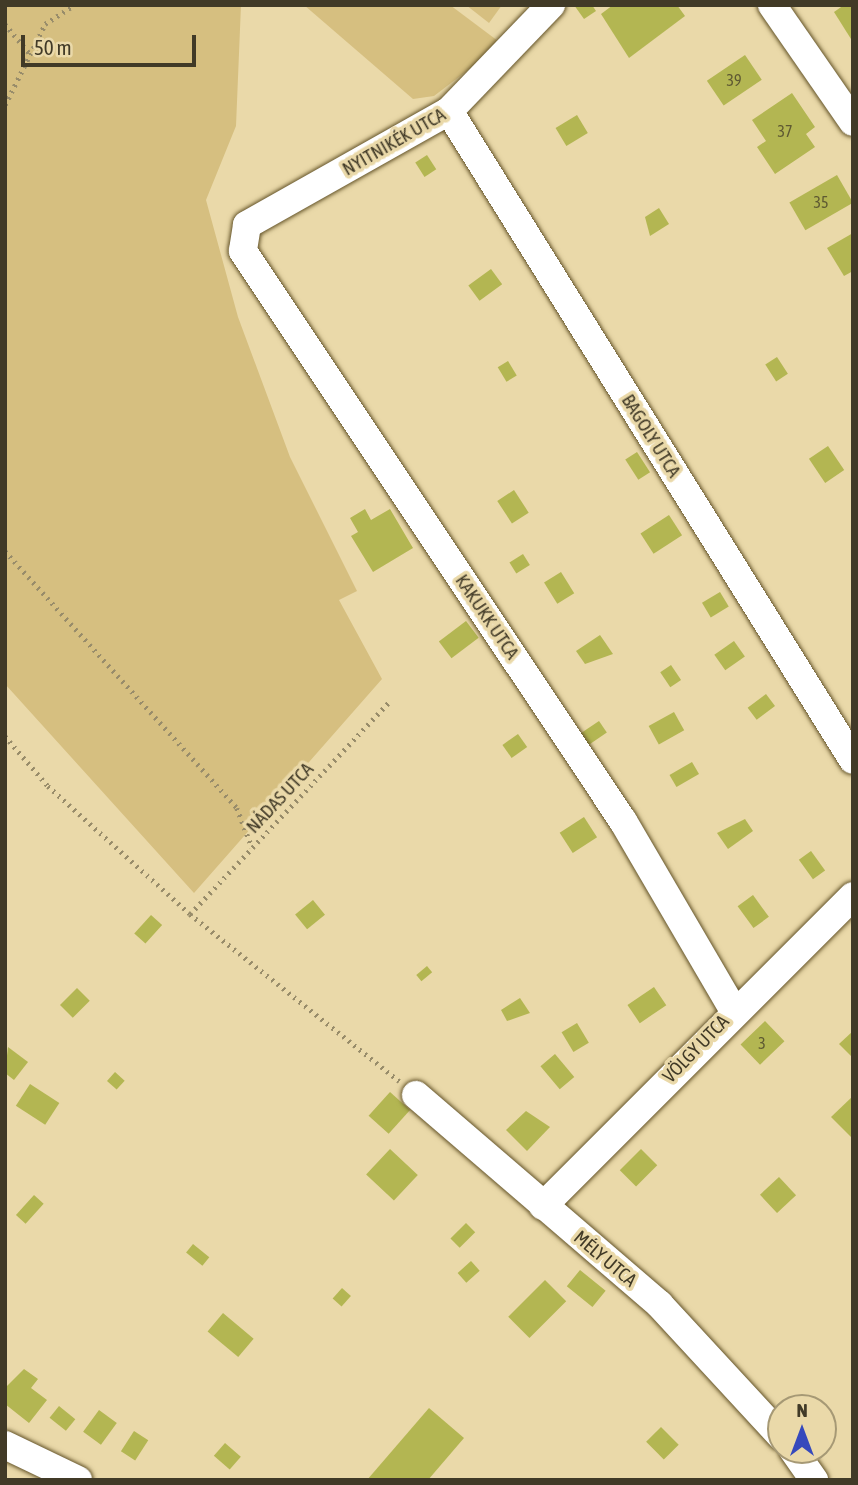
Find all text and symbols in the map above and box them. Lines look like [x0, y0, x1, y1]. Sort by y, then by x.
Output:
scale bar [24, 21, 200, 65]
text: 50 m [34, 35, 72, 59]
house number: 39 [726, 70, 742, 90]
street label: NYITNIKÉK UTCA [338, 103, 450, 181]
house number: 37 [777, 121, 793, 141]
house number: 35 [813, 192, 829, 212]
street label: BAGOLY UTCA [617, 390, 685, 482]
street label: KAKUKK UTCA [450, 570, 524, 664]
street label: NÁDAS UTCA [242, 758, 318, 838]
street label: VÖLGY UTCA [658, 1010, 734, 1088]
house number: 3 [758, 1033, 766, 1053]
street label: MÉLY UTCA [569, 1226, 641, 1292]
north arrow [767, 1394, 837, 1464]
text: N [796, 1399, 808, 1421]

